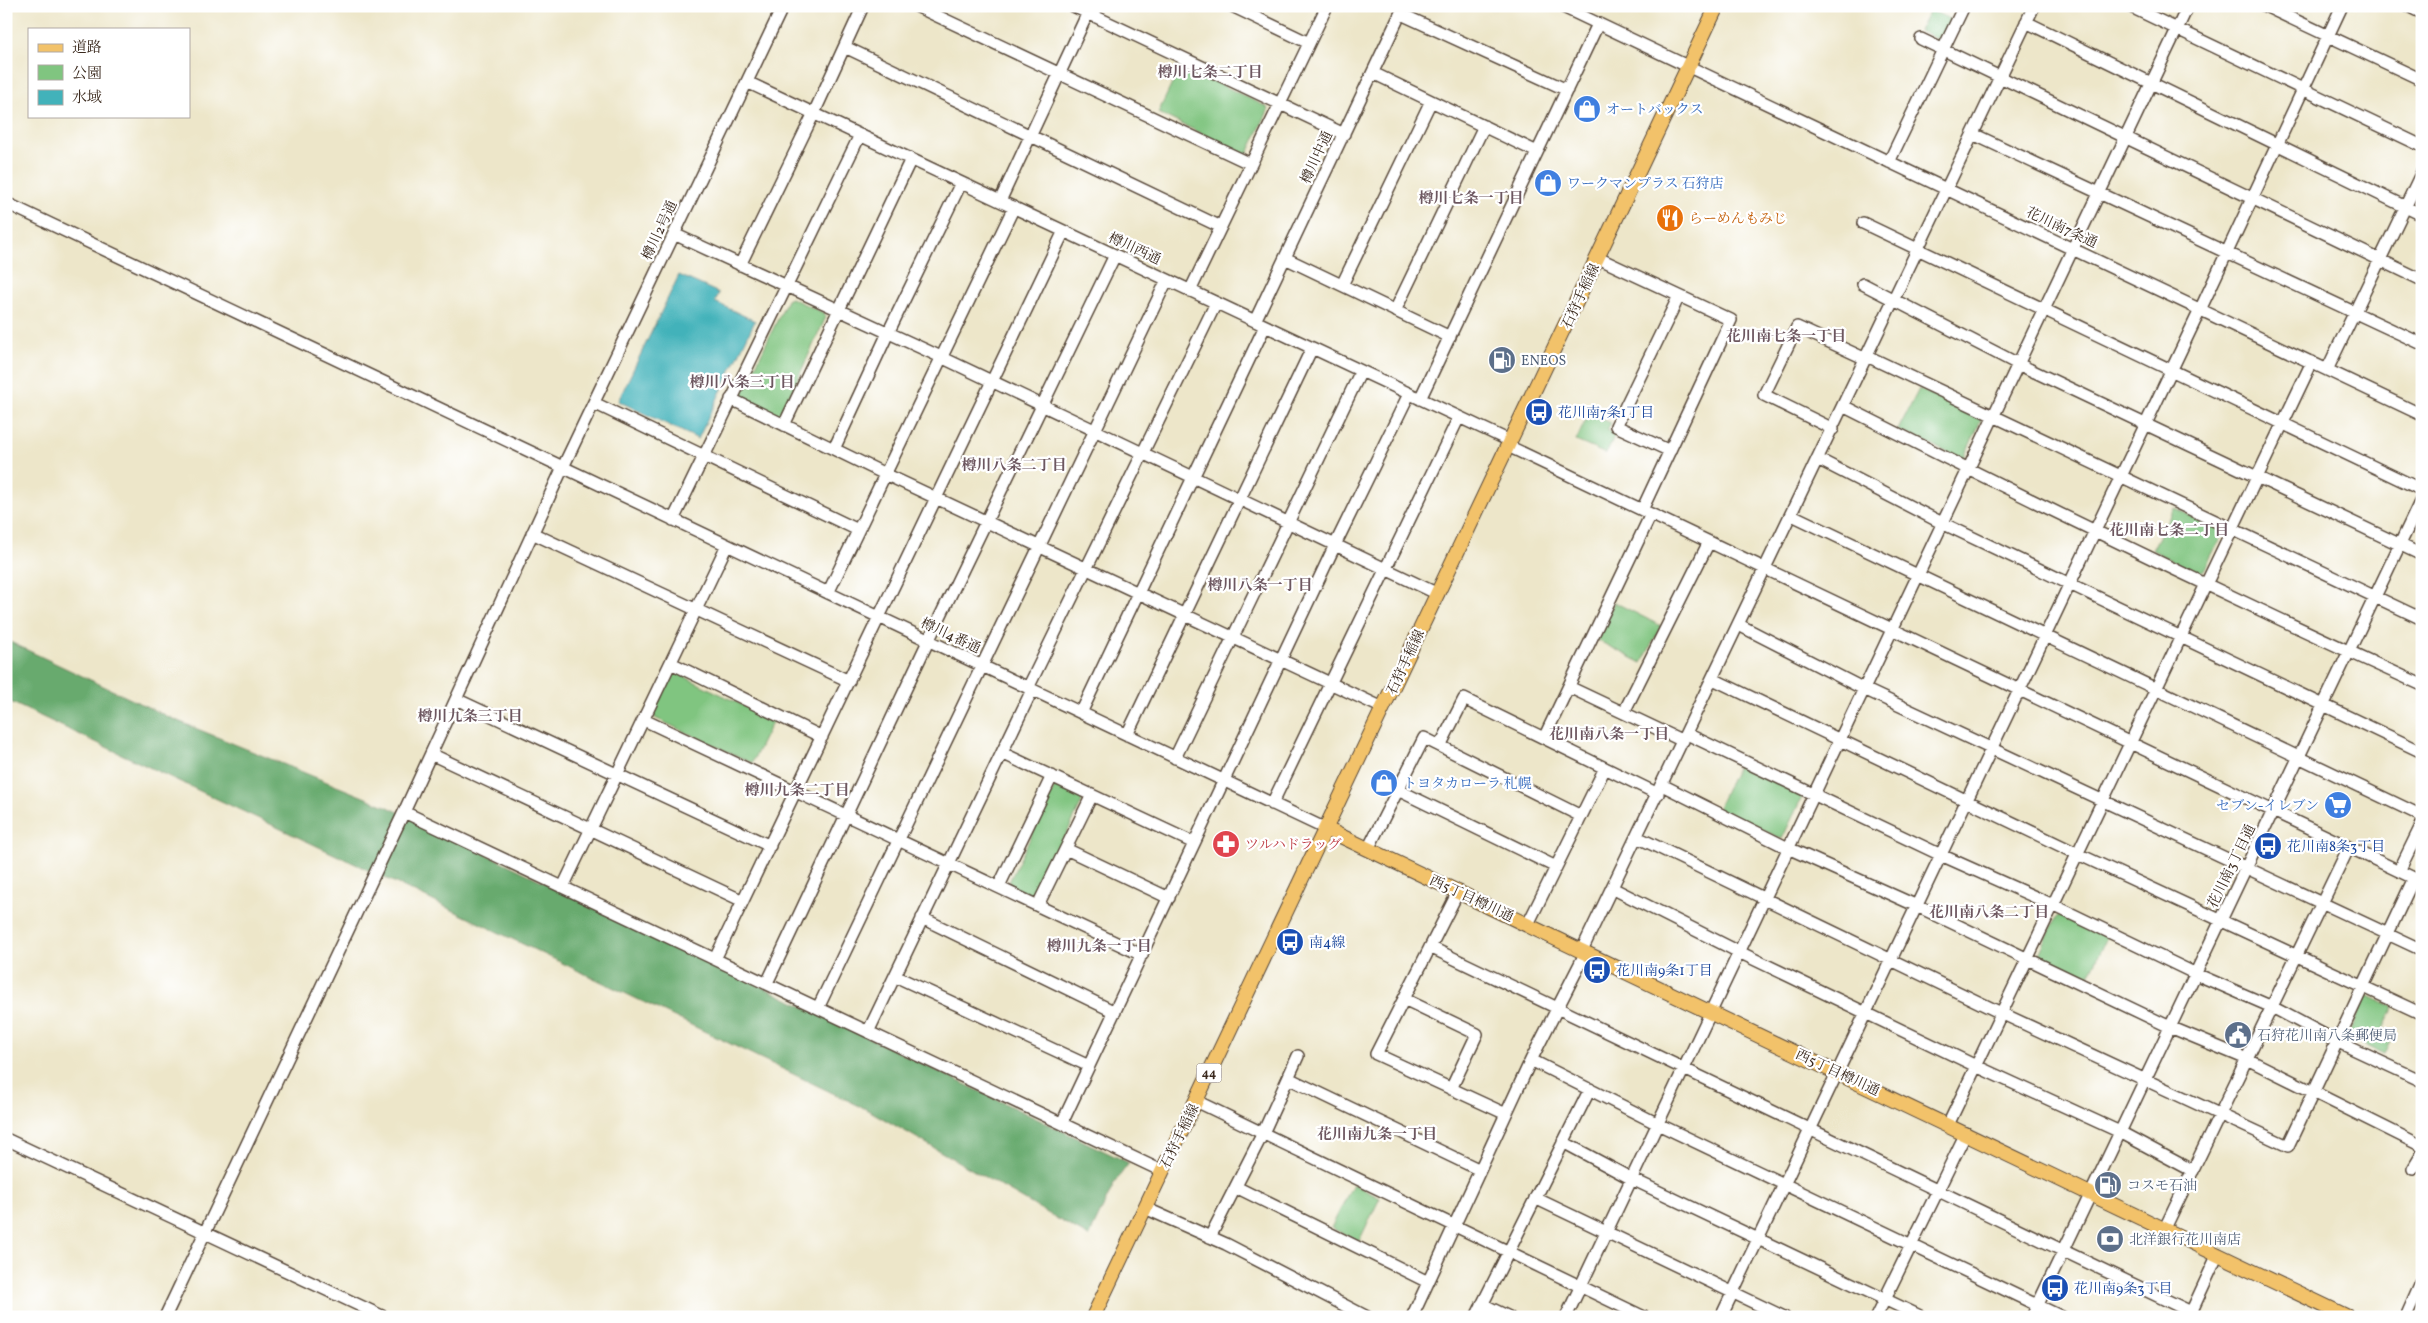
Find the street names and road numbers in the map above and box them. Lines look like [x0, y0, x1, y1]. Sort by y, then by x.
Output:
street label: 樽川中通 [1297, 128, 1338, 187]
street label: 樽川2号通 [638, 198, 682, 263]
street label: 花川南7条通 [2023, 204, 2100, 253]
street label: 樽川西通 [1105, 229, 1164, 270]
street label: 石狩手稲線 [1558, 261, 1605, 332]
street label: 樽川4番通 [917, 614, 984, 659]
street label: 石狩手稲線 [1383, 627, 1430, 698]
street label: 花川南3丁目通 [2204, 822, 2261, 912]
street label: 西5丁目樽川通 [1426, 872, 1516, 927]
street label: 西5丁目樽川通 [1792, 1046, 1882, 1101]
road number: 44 [1196, 1064, 1222, 1082]
street label: 石狩手稲線 [1156, 1101, 1204, 1172]

